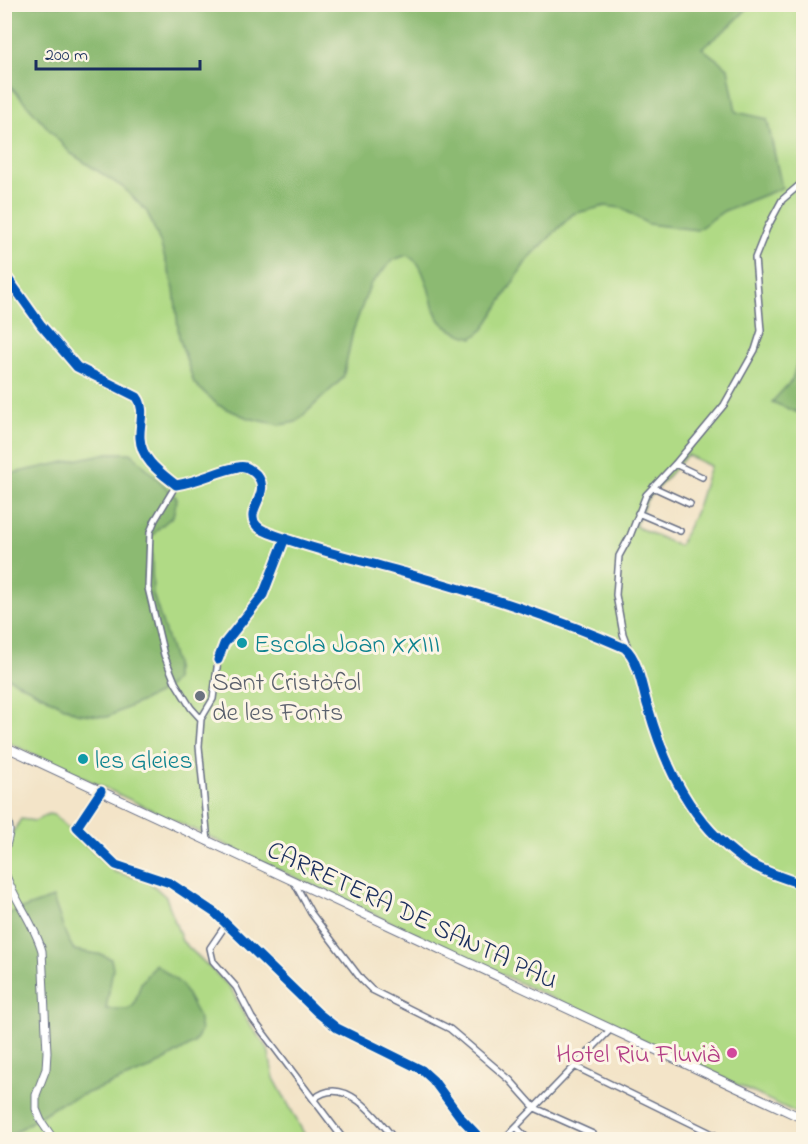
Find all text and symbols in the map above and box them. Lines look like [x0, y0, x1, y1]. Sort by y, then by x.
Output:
scale bar [36, 33, 200, 71]
text: 200 m [45, 43, 88, 69]
place label: Escola Joan XXIII [254, 627, 440, 665]
marker: Escola Joan XXIII [235, 636, 249, 650]
place label: Sant Cristòfol de les Fonts [212, 665, 361, 733]
marker: Sant Cristòfol de les Fonts [193, 689, 207, 703]
place label: les Gleies [95, 743, 193, 781]
marker: les Gleies [76, 752, 90, 766]
street label: CARRETERA DE SANTA PAU [260, 832, 564, 1001]
place label: Hotel Riu Fluvià [556, 1037, 720, 1075]
marker: Hotel Riu Fluvià [725, 1046, 739, 1060]

